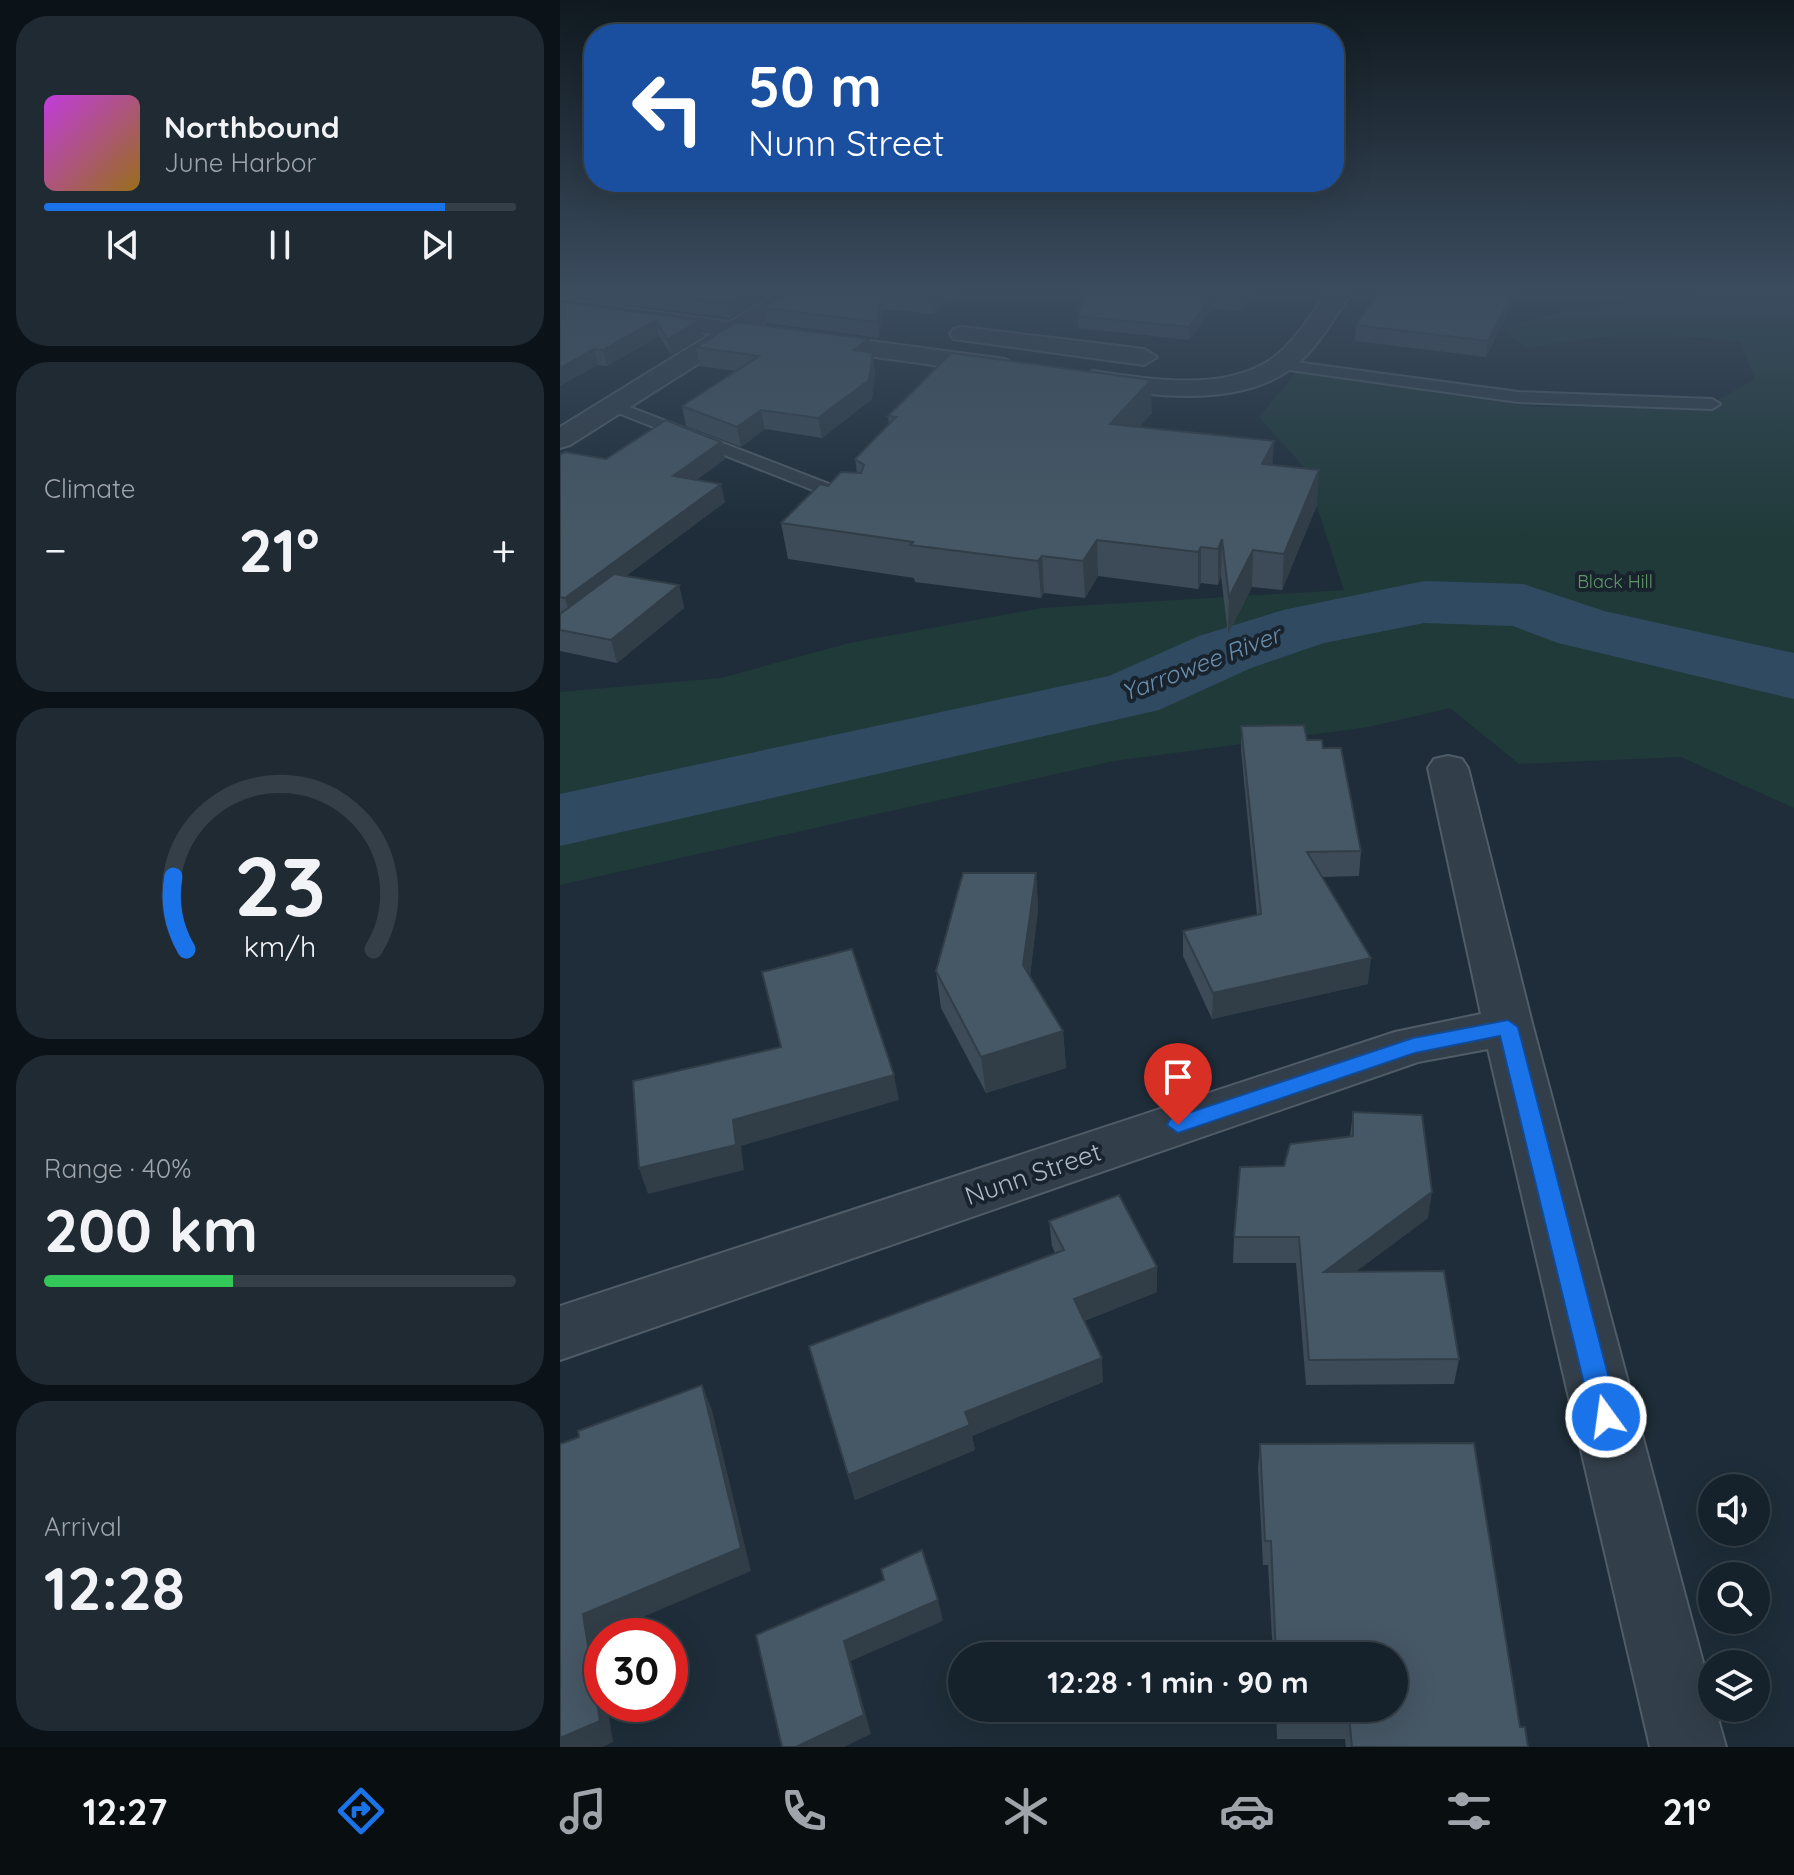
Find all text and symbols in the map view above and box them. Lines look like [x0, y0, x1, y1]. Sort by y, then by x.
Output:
text: 50 m [748, 51, 882, 121]
icon: left [616, 56, 720, 160]
text: Northbound [164, 108, 340, 146]
text: Nunn Street [748, 120, 945, 165]
text: June Harbor [164, 146, 316, 179]
icon: previous [101, 223, 145, 267]
icon: pause [258, 223, 302, 267]
icon: next [415, 223, 459, 267]
text: Climate [44, 472, 135, 505]
text: 21° [239, 512, 320, 587]
text: − [44, 522, 67, 577]
text: + [491, 522, 516, 577]
park label: Black Hill [1577, 570, 1653, 593]
water label: Yarrowee River [1117, 618, 1287, 707]
text: 23 [234, 832, 326, 936]
text: km/h [244, 928, 316, 964]
pin [1144, 1043, 1212, 1125]
icon: arrive [1156, 1055, 1200, 1099]
street label: Nunn Street [960, 1135, 1105, 1212]
text: Range · 40% [44, 1152, 191, 1185]
text: 200 km [44, 1192, 258, 1267]
position arrow [1564, 1375, 1648, 1459]
map controls [1698, 1474, 1770, 1722]
button: sound [1698, 1474, 1770, 1546]
text: Arrival [44, 1510, 122, 1543]
text: 12:28 [44, 1550, 185, 1625]
button: search [1698, 1562, 1770, 1634]
speed limit sign: 30 [584, 1618, 688, 1722]
button: layers [1698, 1650, 1770, 1722]
text: 12:28 · 1 min · 90 m [1047, 1663, 1309, 1701]
icon: directions [333, 1783, 389, 1839]
icon: music [555, 1783, 611, 1839]
icon: phone [776, 1783, 832, 1839]
icon: climate [998, 1783, 1054, 1839]
icon: car [1219, 1783, 1275, 1839]
icon: filters [1441, 1783, 1497, 1839]
text: 12:27 [83, 1789, 167, 1834]
text: 21° [1663, 1789, 1711, 1834]

